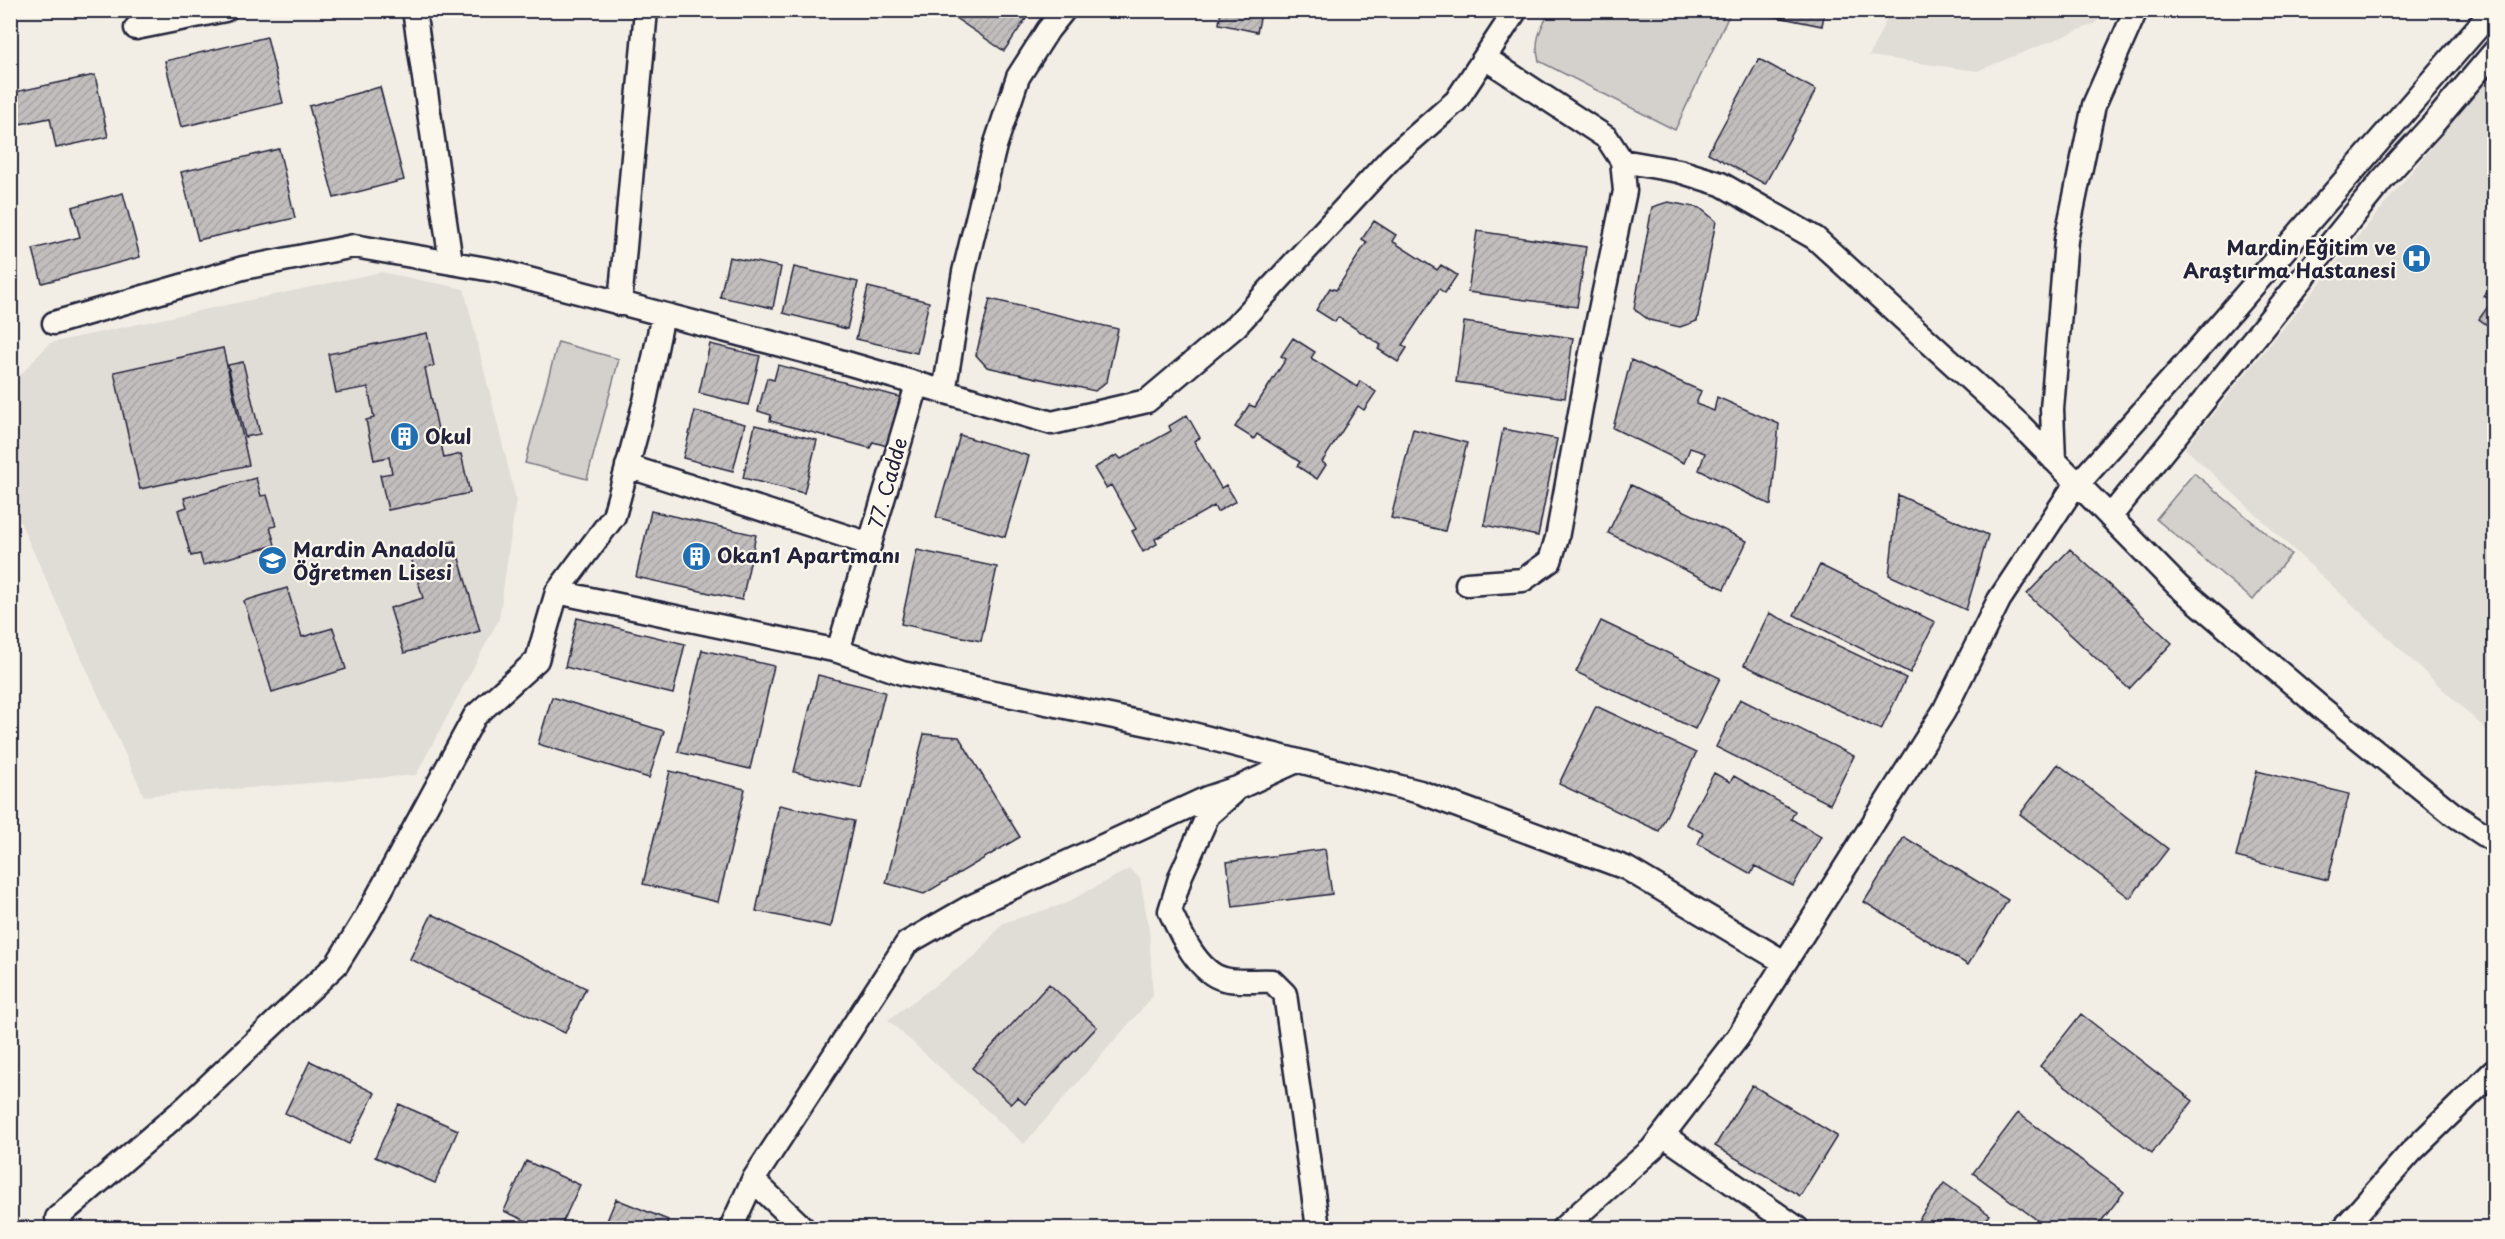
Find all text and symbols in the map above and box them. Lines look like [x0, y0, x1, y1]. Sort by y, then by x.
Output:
place label: Mardin Eğitim ve Araştırma Hastanesi [2183, 232, 2396, 285]
hospital icon: Mardin Eğitim ve Araştırma Hastanesi [2401, 243, 2433, 275]
building icon: Okul [388, 421, 420, 453]
place label: Okul [425, 421, 471, 451]
street label: 77. Cadde [860, 434, 914, 532]
place label: Mardin Anadolu Öğretmen Lisesi [293, 534, 456, 587]
building icon: Okan1 Apartmanı [680, 540, 712, 572]
place label: Okan1 Apartmanı [717, 540, 900, 570]
school or university icon: Mardin Anadolu Öğretmen Lisesi [256, 545, 288, 577]

